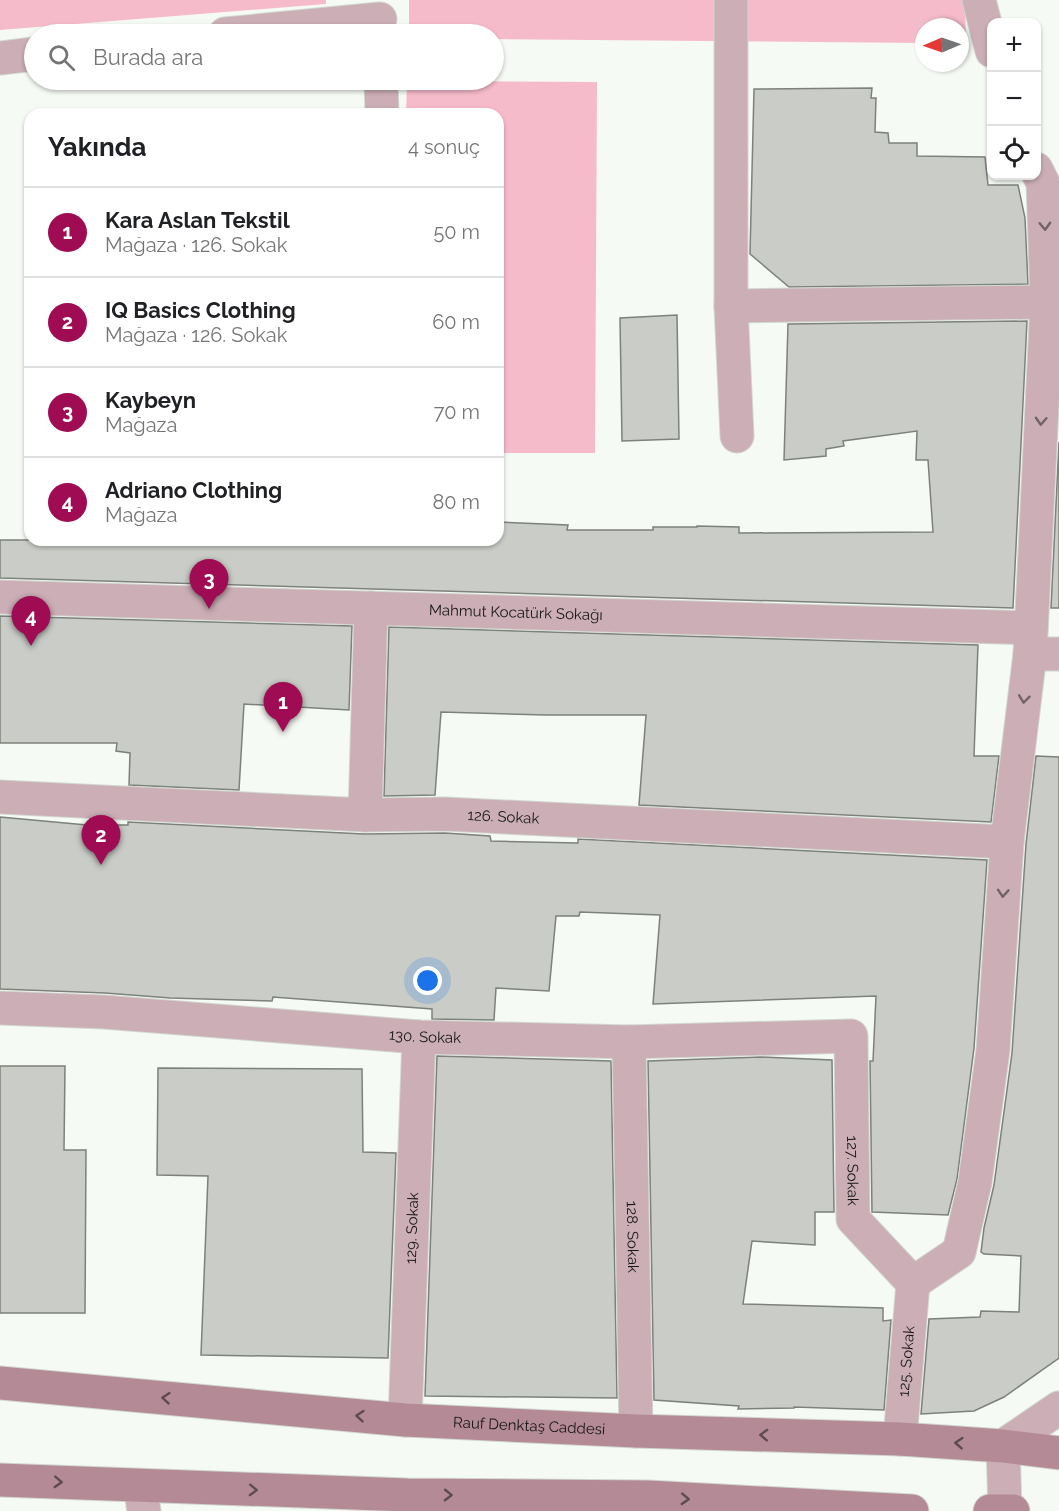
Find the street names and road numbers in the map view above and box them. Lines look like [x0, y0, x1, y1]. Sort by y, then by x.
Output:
street label: Mahmut Kocatürk Sokağı [429, 601, 603, 624]
street label: 126. Sokak [467, 806, 540, 828]
street label: 130. Sokak [388, 1026, 461, 1047]
street label: 127. Sokak [843, 1136, 862, 1206]
street label: 129. Sokak [402, 1192, 422, 1264]
street label: 128. Sokak [623, 1201, 642, 1273]
street label: 125. Sokak [895, 1325, 918, 1398]
street label: Rauf Denktaş Caddesi [453, 1413, 606, 1439]

